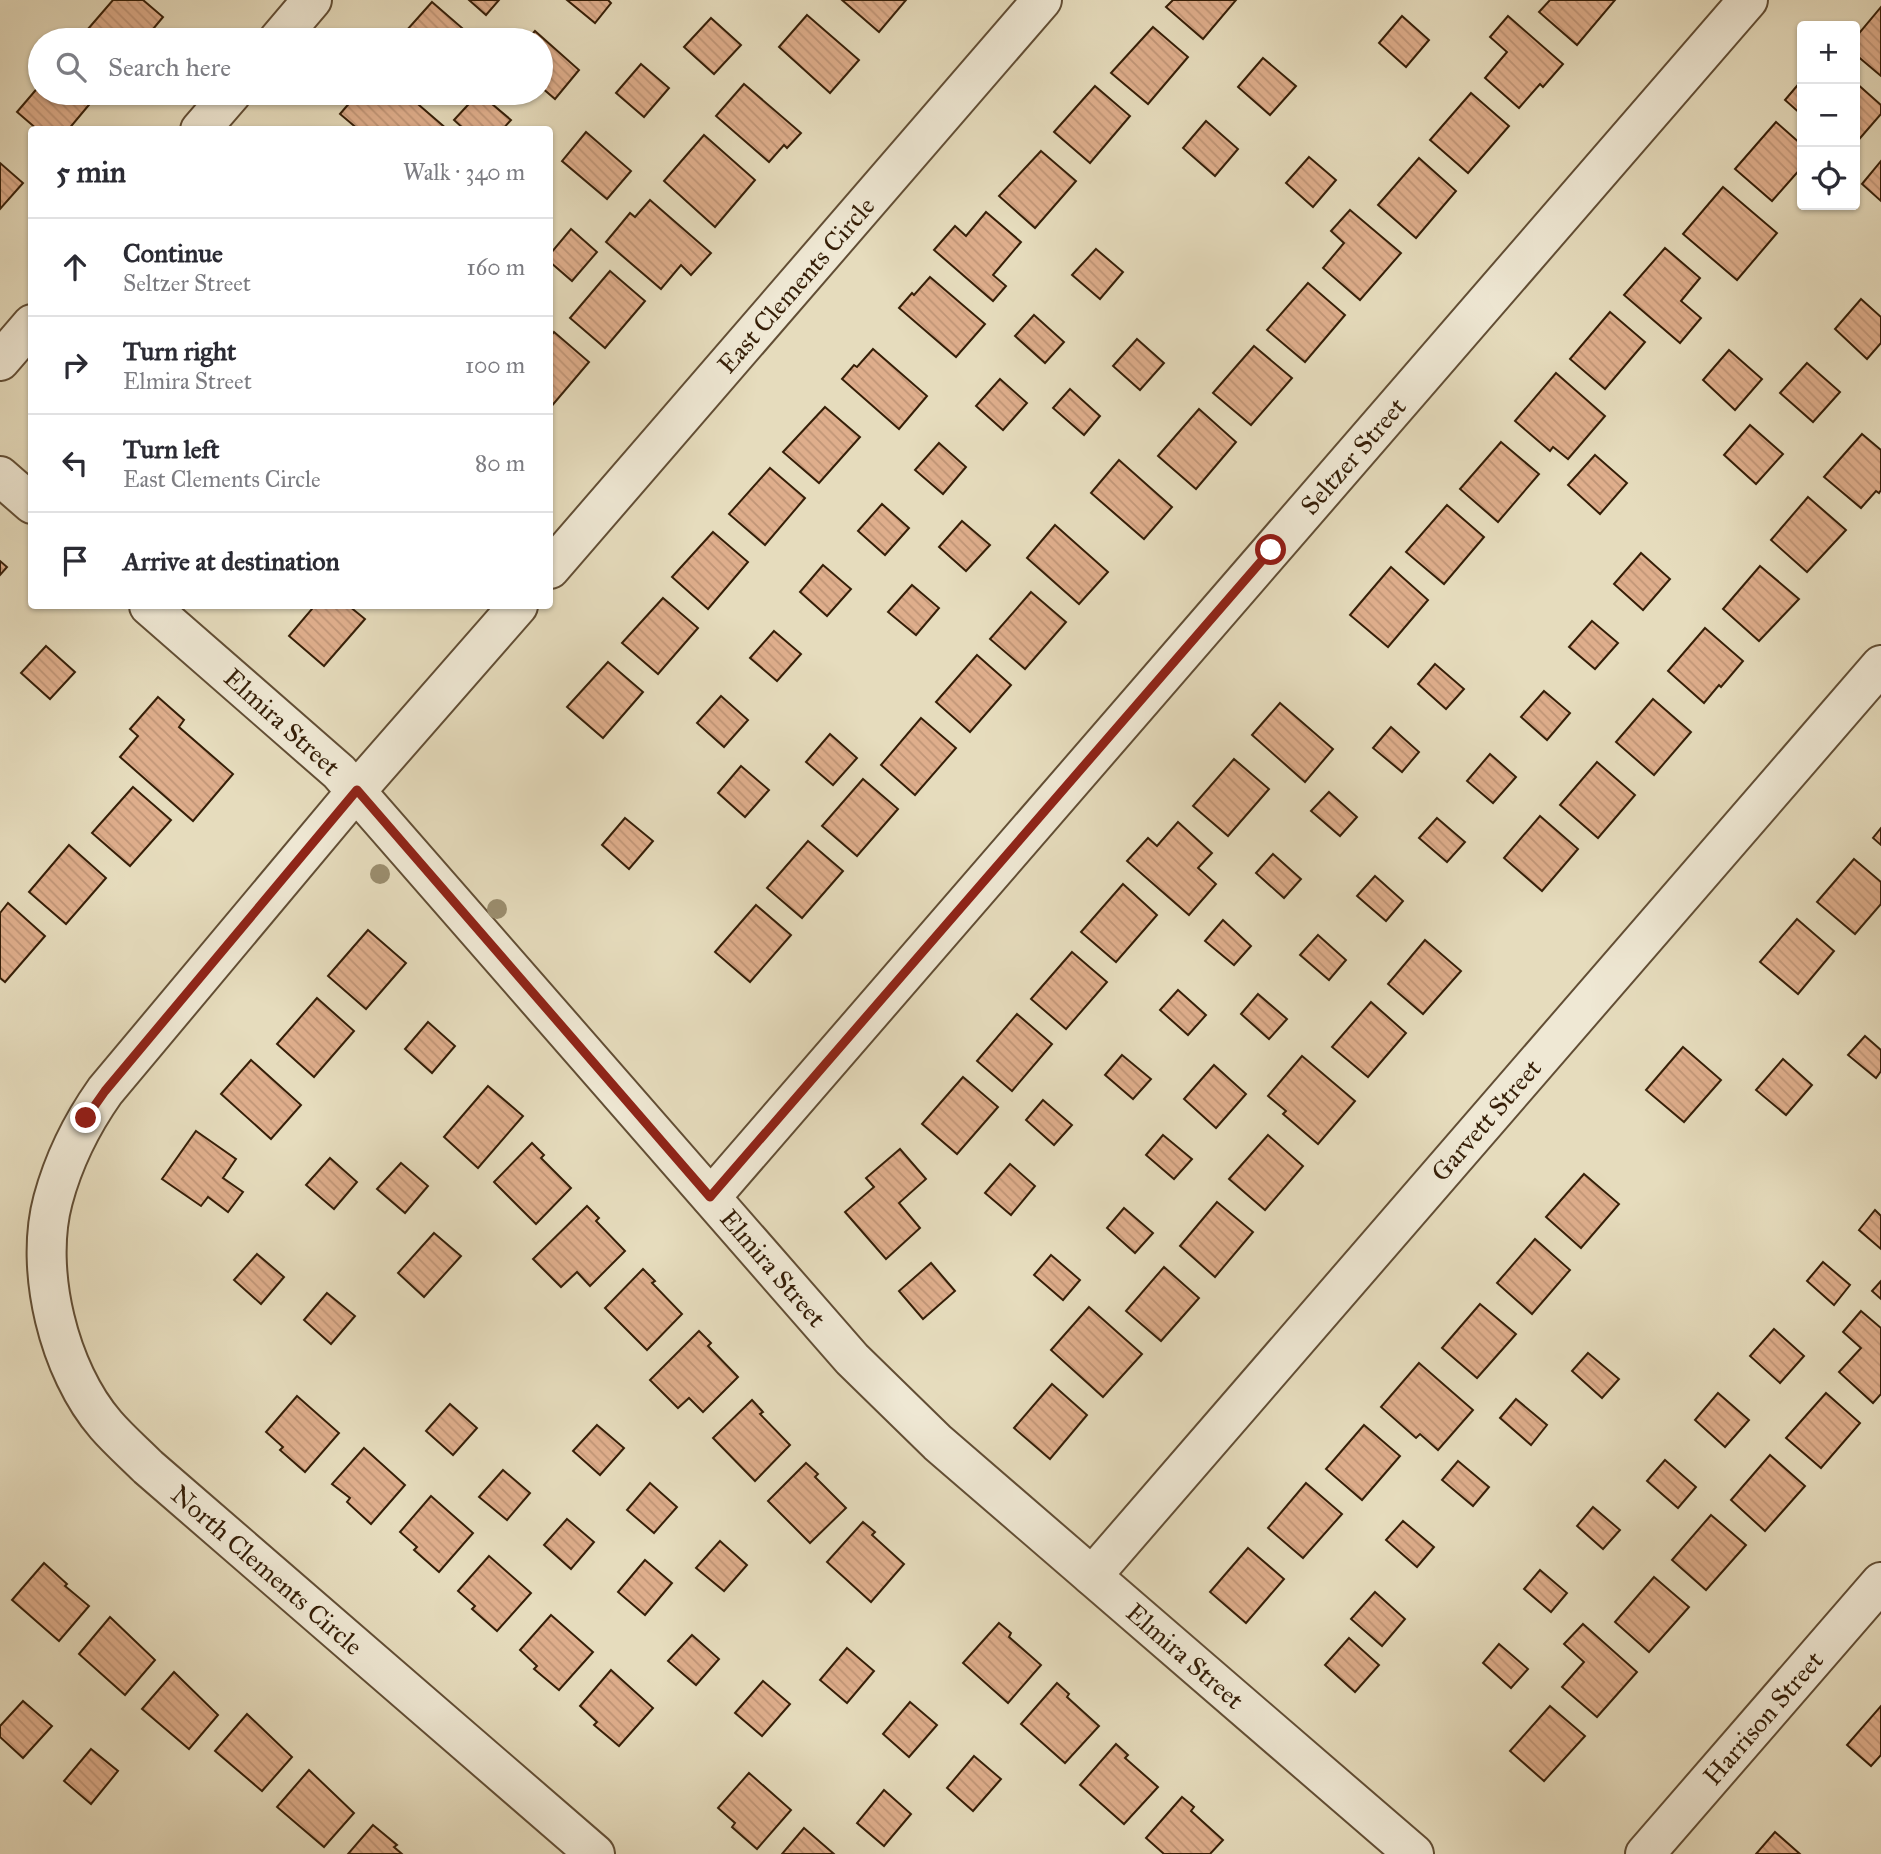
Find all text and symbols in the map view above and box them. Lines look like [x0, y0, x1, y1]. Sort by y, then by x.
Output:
map controls [1797, 21, 1860, 210]
button: + [1797, 21, 1860, 84]
search box [28, 28, 553, 105]
icon: search [52, 48, 90, 86]
text: Search here [108, 51, 231, 83]
button: − [1797, 84, 1860, 147]
button: locate [1797, 147, 1860, 210]
text: 5 min [56, 154, 126, 190]
text: Walk · 340 m [403, 158, 525, 186]
street label: East Clements Circle [711, 190, 881, 380]
text: Continue [123, 237, 223, 269]
icon: ahead [56, 248, 94, 286]
text: 160 m [467, 253, 525, 281]
text: Seltzer Street [123, 269, 251, 297]
text: Turn right [123, 335, 236, 367]
icon: right [56, 346, 94, 384]
text: 100 m [465, 351, 525, 379]
text: Elmira Street [123, 367, 252, 395]
street label: Seltzer Street [1293, 391, 1413, 521]
text: Turn left [123, 433, 219, 465]
icon: left [56, 444, 94, 482]
text: 80 m [475, 449, 525, 477]
text: East Clements Circle [123, 465, 321, 493]
route start [1255, 534, 1286, 565]
icon: arrive [56, 542, 94, 580]
text: Arrive at destination [123, 545, 340, 577]
street label: Elmira Street [217, 661, 347, 783]
street label: Garvett Street [1424, 1052, 1548, 1188]
route end [70, 1102, 101, 1133]
street label: Elmira Street [713, 1203, 833, 1333]
street label: North Clements Circle [165, 1478, 369, 1662]
street label: Elmira Street [1120, 1596, 1250, 1716]
street label: Harrison Street [1696, 1644, 1830, 1792]

